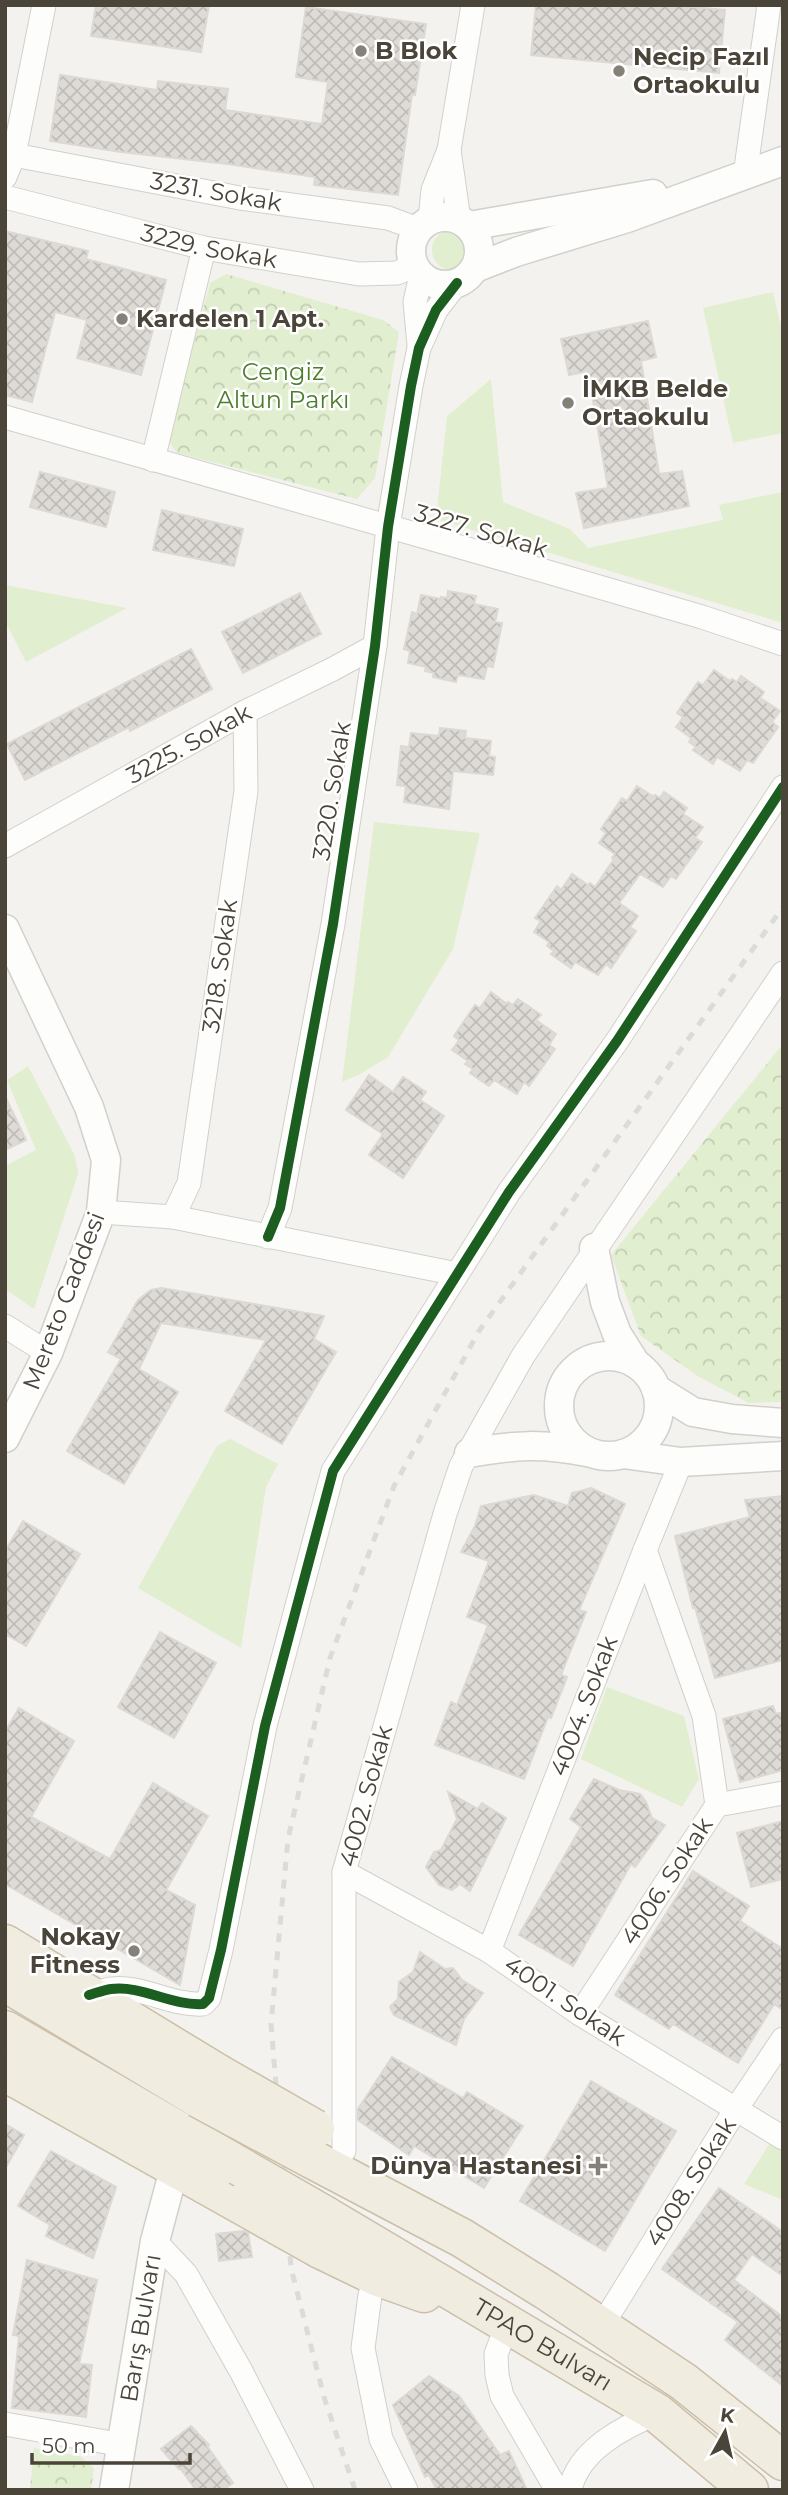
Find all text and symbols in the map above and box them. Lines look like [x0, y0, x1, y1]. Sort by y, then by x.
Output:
place label: B Blok [375, 36, 457, 65]
place label: Necip Fazıl Ortaokulu [633, 42, 769, 99]
marker: B Blok [353, 43, 369, 59]
marker: Necip Fazıl Ortaokulu [611, 63, 627, 79]
street label: 3231. Sokak [148, 166, 285, 217]
street label: 3229. Sokak [138, 217, 280, 274]
place label: Kardelen 1 Apt. [136, 304, 324, 333]
marker: Kardelen 1 Apt. [114, 311, 130, 327]
park label: Cengiz Altun Parkı [217, 357, 349, 414]
place label: İMKB Belde Ortaokulu [582, 374, 728, 431]
marker: İMKB Belde Ortaokulu [560, 395, 576, 411]
street label: 3227. Sokak [411, 498, 552, 564]
street label: 3225. Sokak [121, 697, 257, 790]
street label: 3220. Sokak [306, 719, 357, 862]
street label: 3218. Sokak [196, 896, 243, 1035]
street label: Mereto Caddesi [16, 1208, 111, 1394]
street label: 4004. Sokak [544, 1631, 624, 1780]
street label: 4002. Sokak [333, 1721, 398, 1870]
street label: 4006. Sokak [615, 1811, 719, 1950]
place label: Nokay Fitness [30, 1922, 121, 1979]
marker: Nokay Fitness [126, 1943, 142, 1959]
street label: 4001. Sokak [499, 1949, 632, 2052]
street label: 4008. Sokak [639, 2111, 742, 2252]
place label: Dünya Hastanesi [370, 2151, 582, 2180]
marker: Dünya Hastanesi [588, 2156, 608, 2176]
street label: Barış Bulvarı [114, 2252, 167, 2404]
street label: TPAO Bulvarı [468, 2292, 618, 2397]
north arrow [690, 2397, 760, 2467]
text: K [719, 2403, 737, 2428]
scale bar [32, 2422, 189, 2466]
text: 50 m [42, 2433, 96, 2458]

